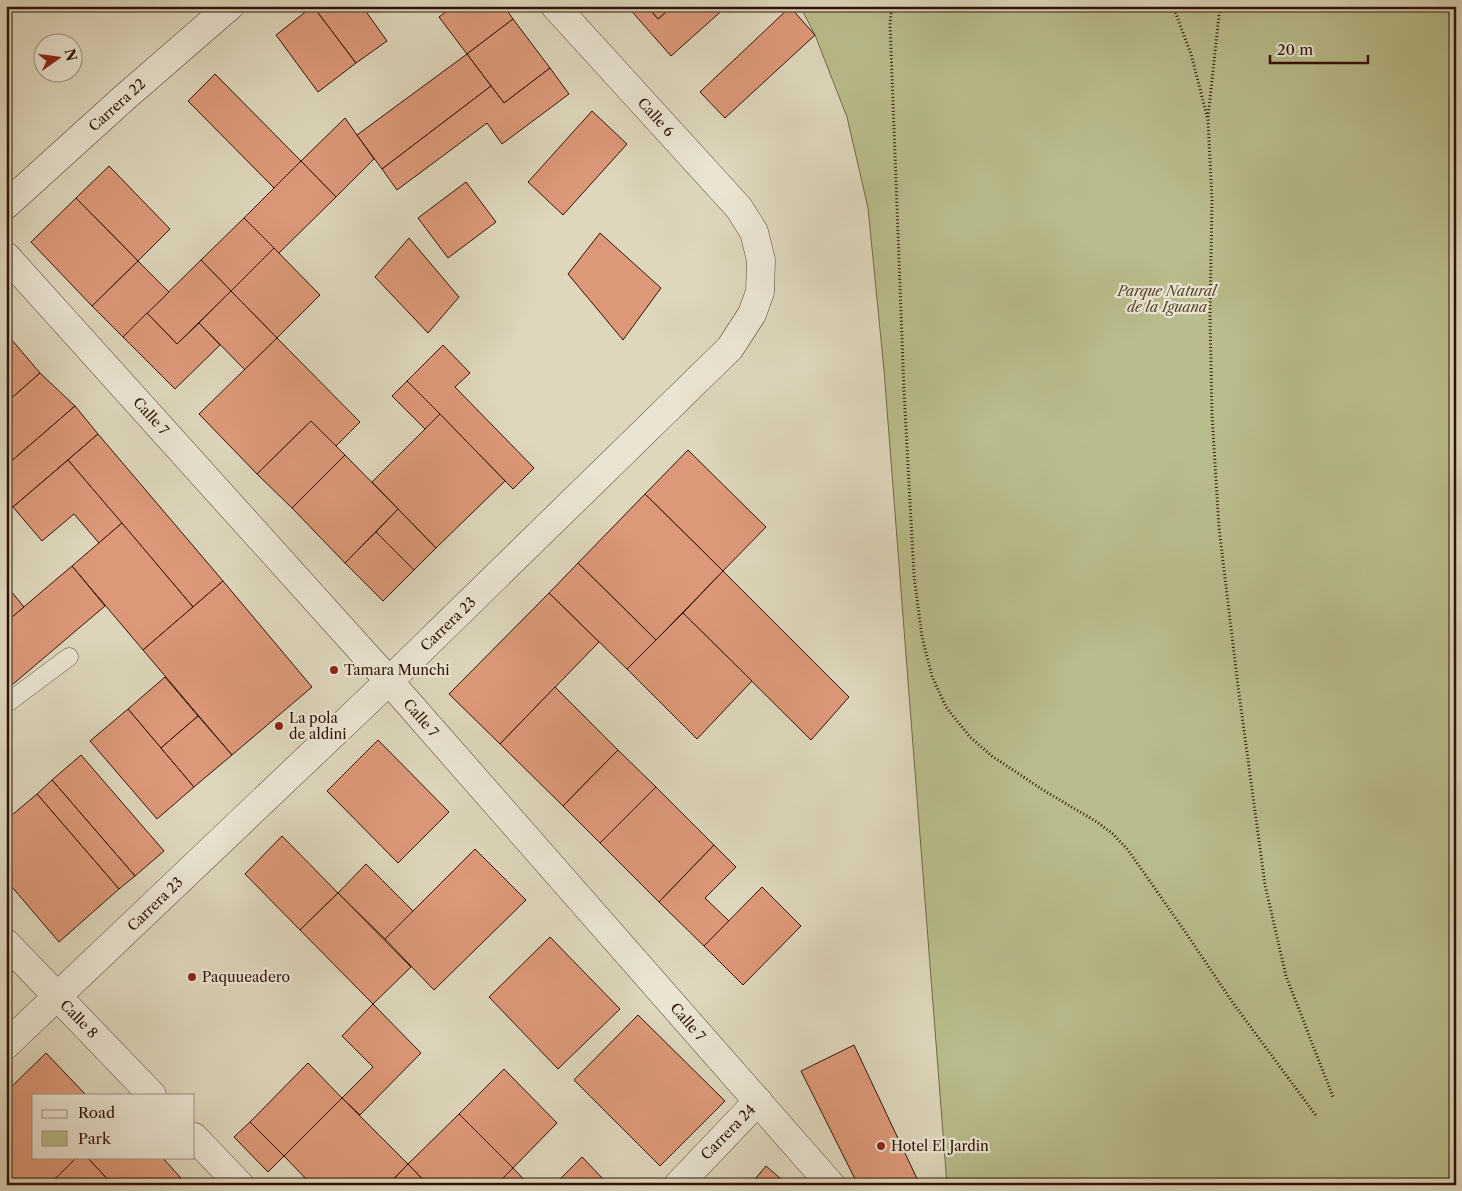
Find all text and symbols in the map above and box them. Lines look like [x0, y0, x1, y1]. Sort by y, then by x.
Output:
north arrow [32, 32, 82, 82]
scale bar [1270, 32, 1367, 64]
text: 20 m [1277, 40, 1313, 59]
text: N [60, 47, 81, 63]
street label: Carrera 22 [85, 75, 149, 135]
street label: Calle 6 [634, 94, 678, 140]
park label: Parque Natural de la Iguana [1116, 282, 1218, 316]
street label: Calle 7 [129, 393, 173, 439]
street label: Carrera 23 [417, 593, 479, 655]
place label: Tamara Munchi [344, 661, 449, 679]
marker: Tamara Munchi [328, 664, 340, 676]
street label: Calle 7 [399, 695, 443, 741]
place label: La pola de aldini [289, 709, 346, 743]
marker: La pola de aldini [273, 720, 285, 732]
street label: Carrera 23 [124, 873, 186, 935]
place label: Paquueadero [202, 968, 290, 986]
marker: Paquueadero [186, 971, 198, 983]
street label: Calle 8 [56, 996, 102, 1042]
street label: Calle 7 [666, 999, 710, 1045]
legend [32, 1094, 195, 1158]
street label: Carrera 24 [697, 1100, 759, 1164]
text: Road [78, 1103, 115, 1122]
text: Park [78, 1129, 112, 1148]
place label: Hotel El Jardin [891, 1137, 989, 1155]
marker: Hotel El Jardin [875, 1140, 887, 1152]

